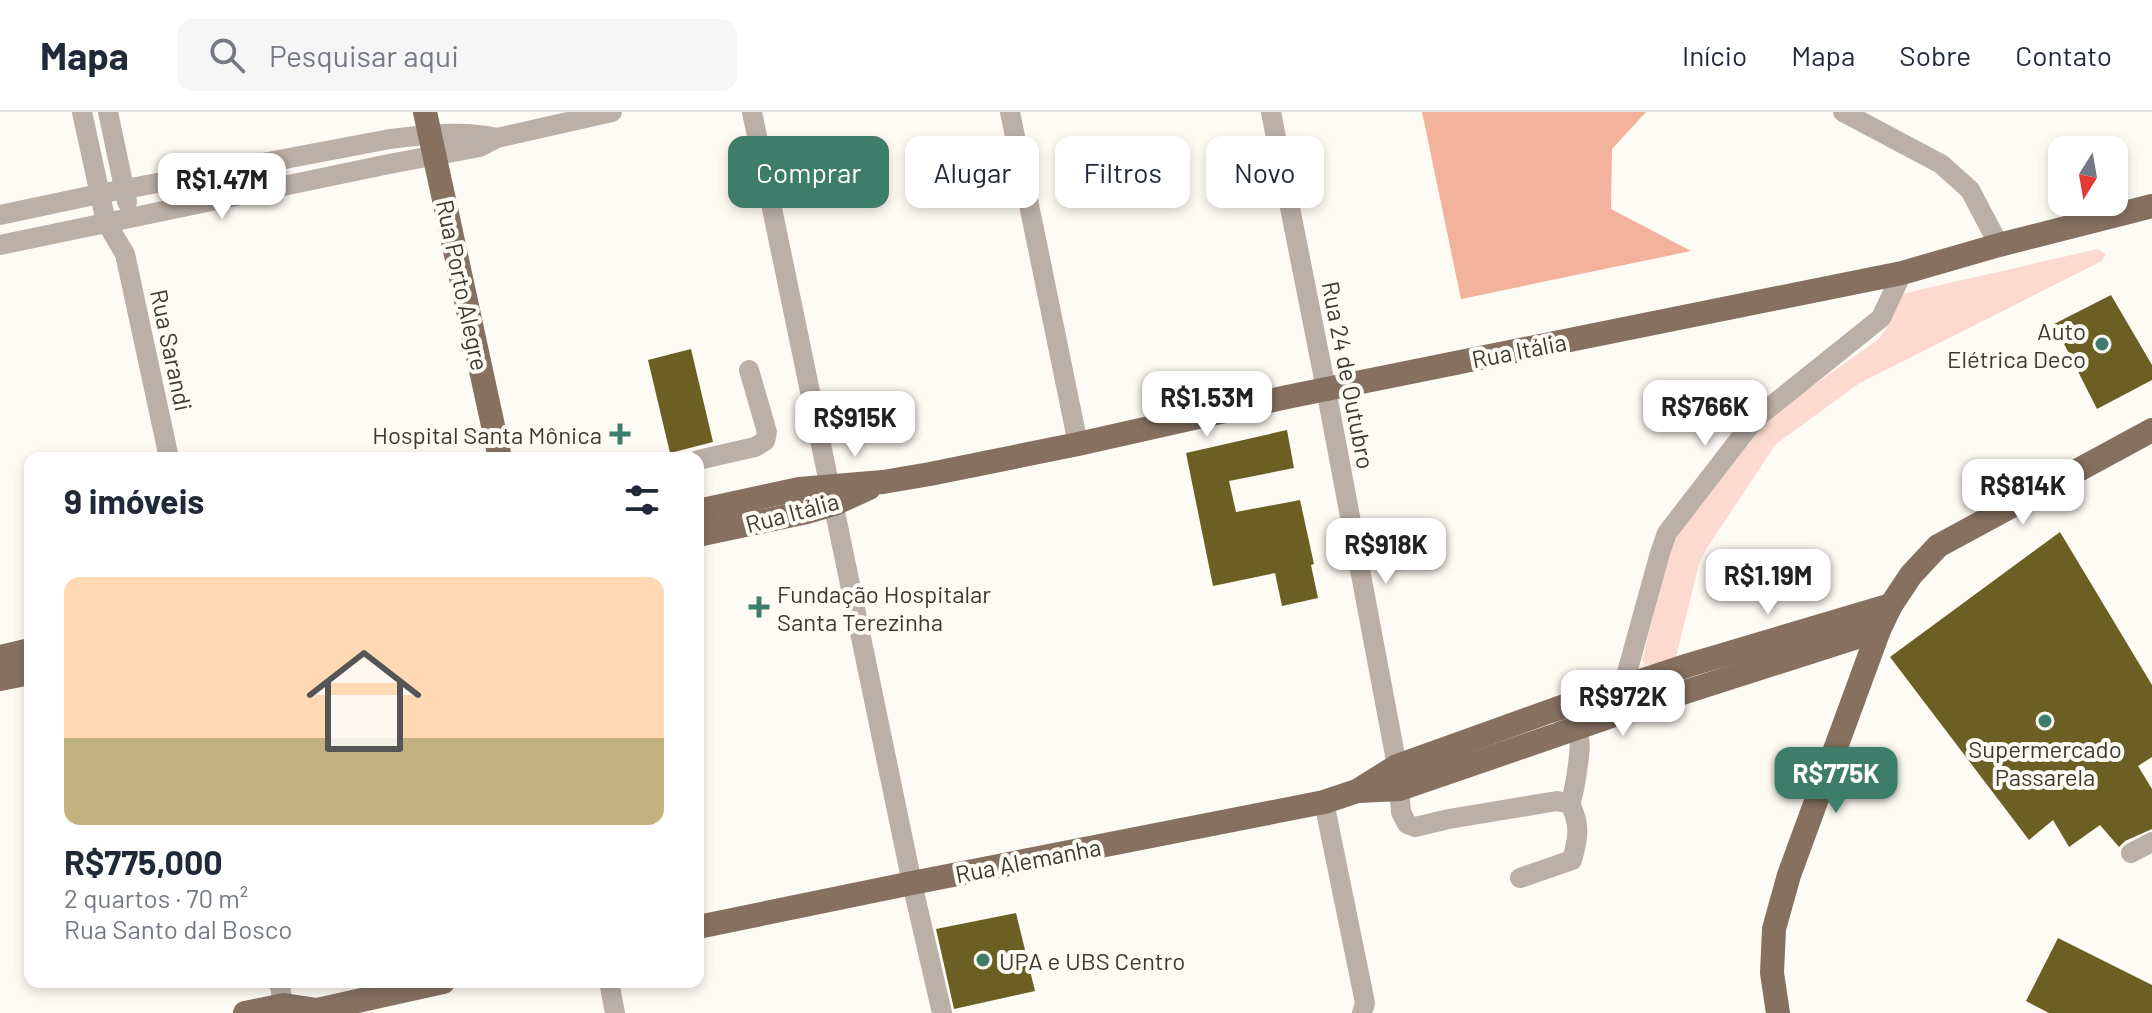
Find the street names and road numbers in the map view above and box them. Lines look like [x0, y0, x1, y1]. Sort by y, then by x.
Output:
street label: Rua Porto Alegre [431, 197, 495, 373]
street label: Rua 24 de Outubro [1317, 279, 1381, 471]
street label: Rua Sarandi [145, 286, 199, 414]
street label: Rua Itália [1469, 327, 1569, 373]
street label: Rua Itália [742, 486, 842, 538]
street label: Rua Alemanha [953, 832, 1103, 888]

